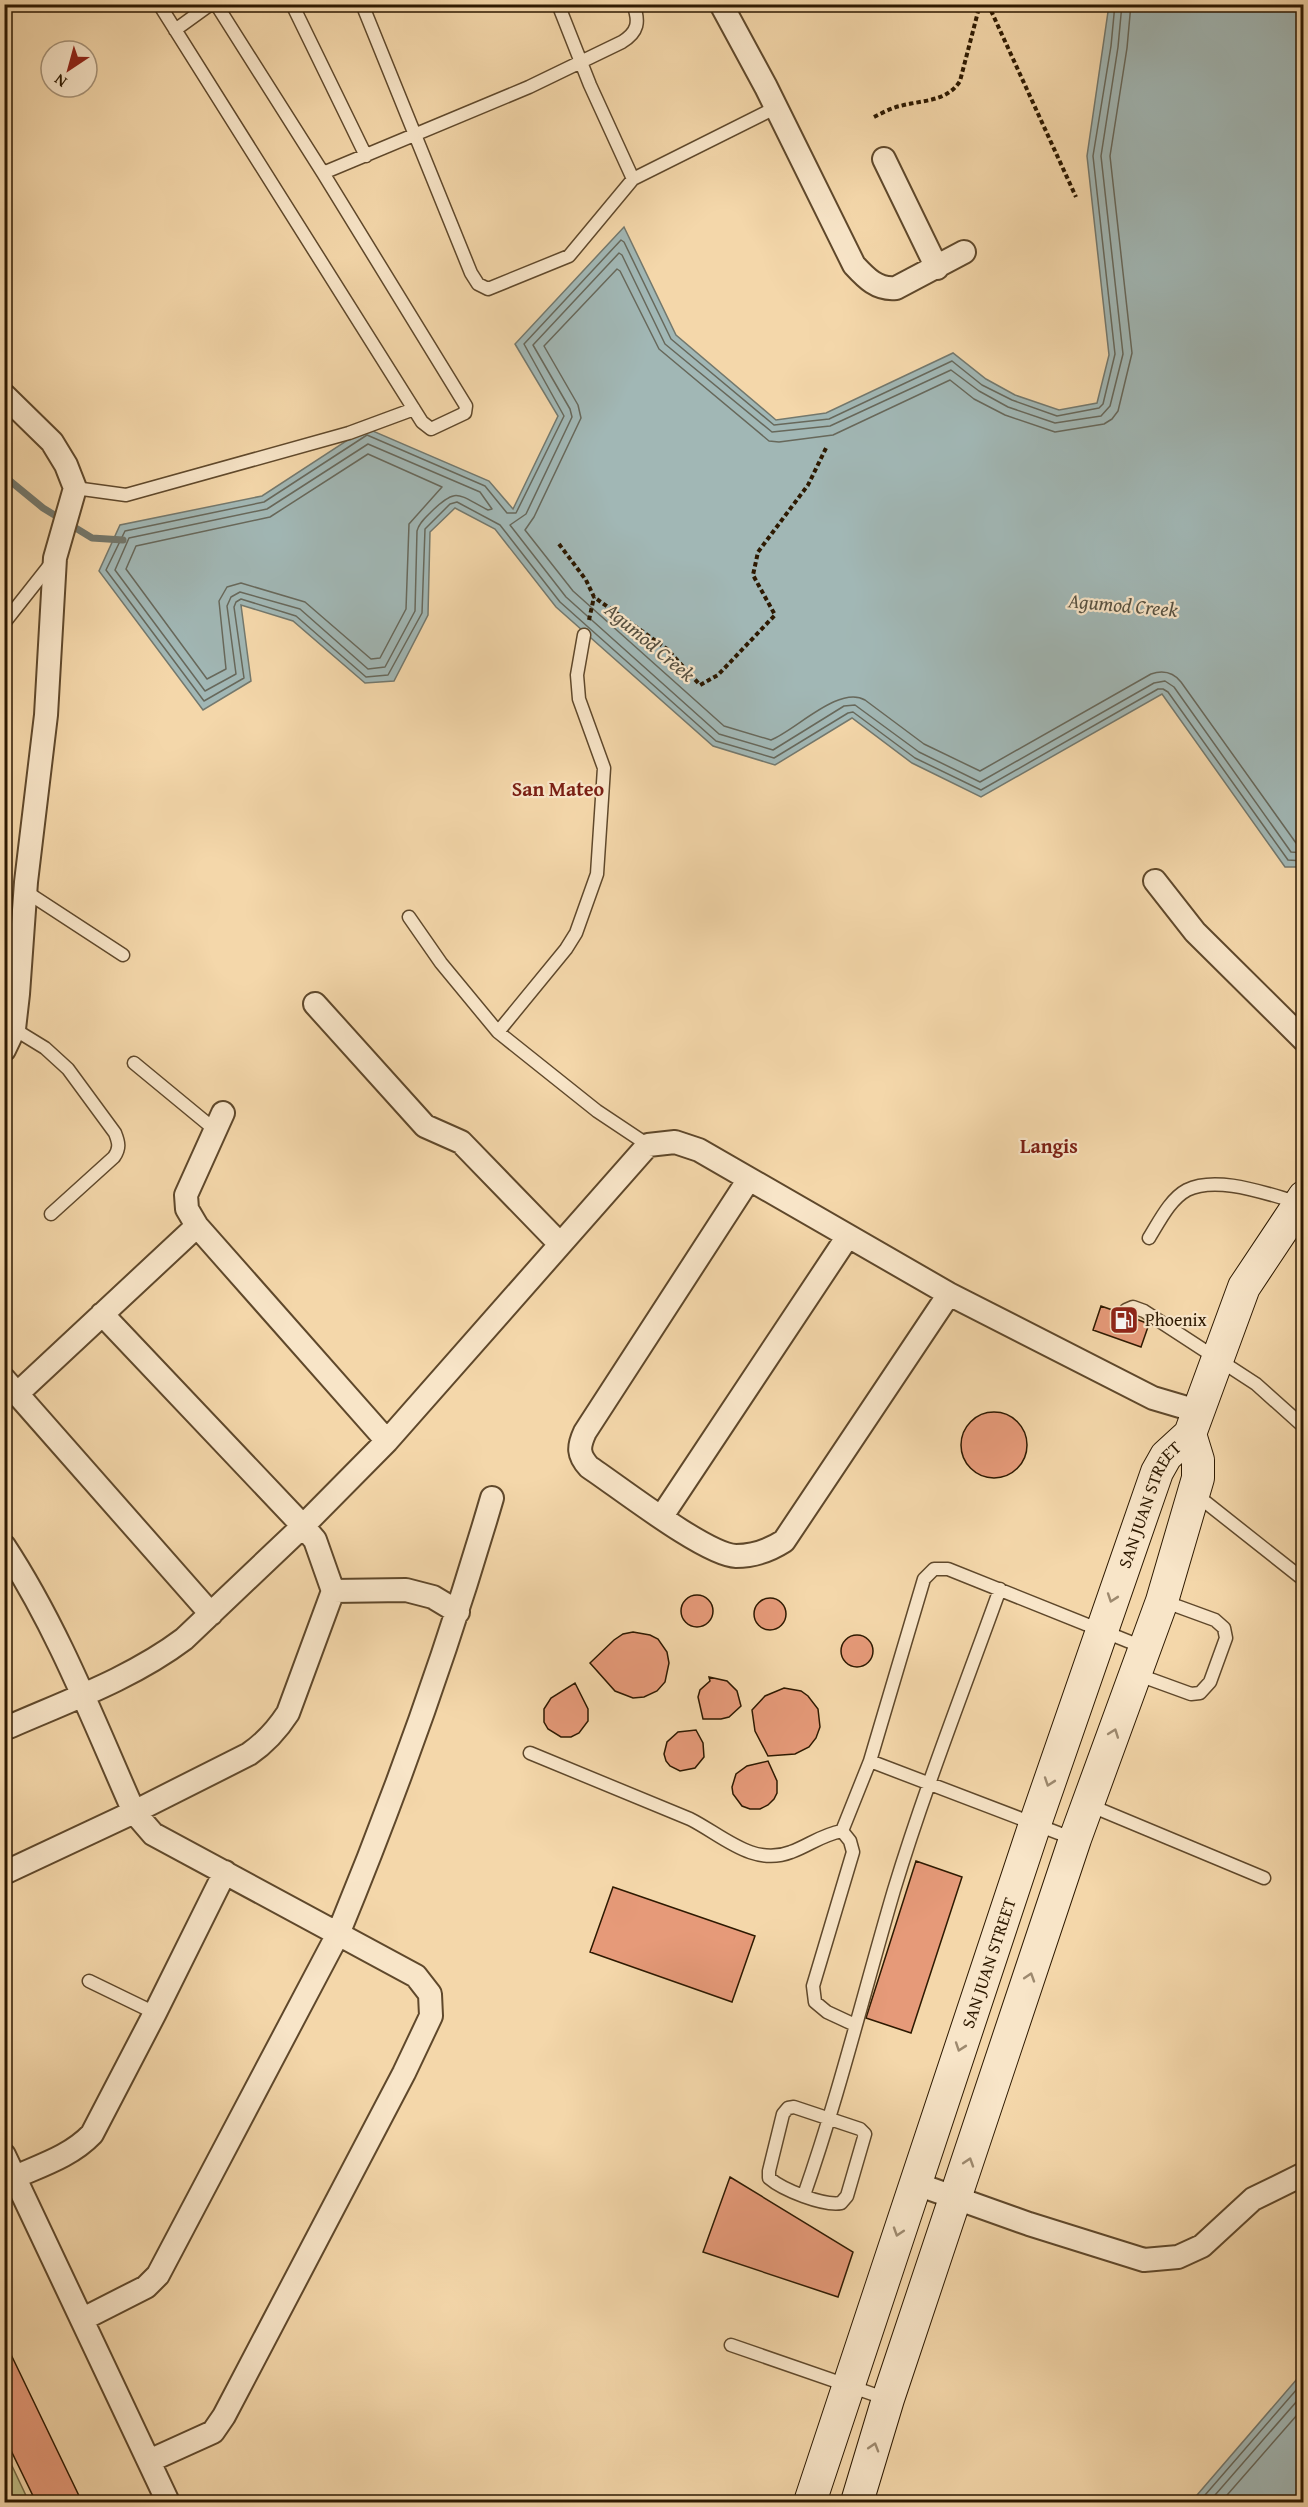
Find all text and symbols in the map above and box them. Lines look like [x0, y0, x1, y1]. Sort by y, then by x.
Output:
north arrow [39, 39, 99, 99]
text: N [49, 68, 72, 94]
water label: Agumod Creek [1066, 585, 1180, 624]
water label: Agumod Creek [598, 595, 702, 689]
district label: San Mateo [512, 774, 605, 803]
district label: Langis [1020, 1131, 1078, 1160]
fuel station icon: Phoenix [1108, 1304, 1140, 1336]
place label: Phoenix [1145, 1306, 1208, 1333]
street label: SAN JUAN STREET [1111, 1434, 1187, 1572]
one-way arrow [1107, 1592, 1120, 1603]
one-way arrow [1107, 1728, 1119, 1739]
one-way arrow [1044, 1777, 1056, 1787]
street label: SAN JUAN STREET [954, 1894, 1023, 2032]
one-way arrow [1022, 1972, 1035, 1983]
one-way arrow [954, 2041, 967, 2052]
one-way arrow [961, 2157, 974, 2168]
one-way arrow [893, 2226, 905, 2237]
one-way arrow [867, 2442, 879, 2453]

